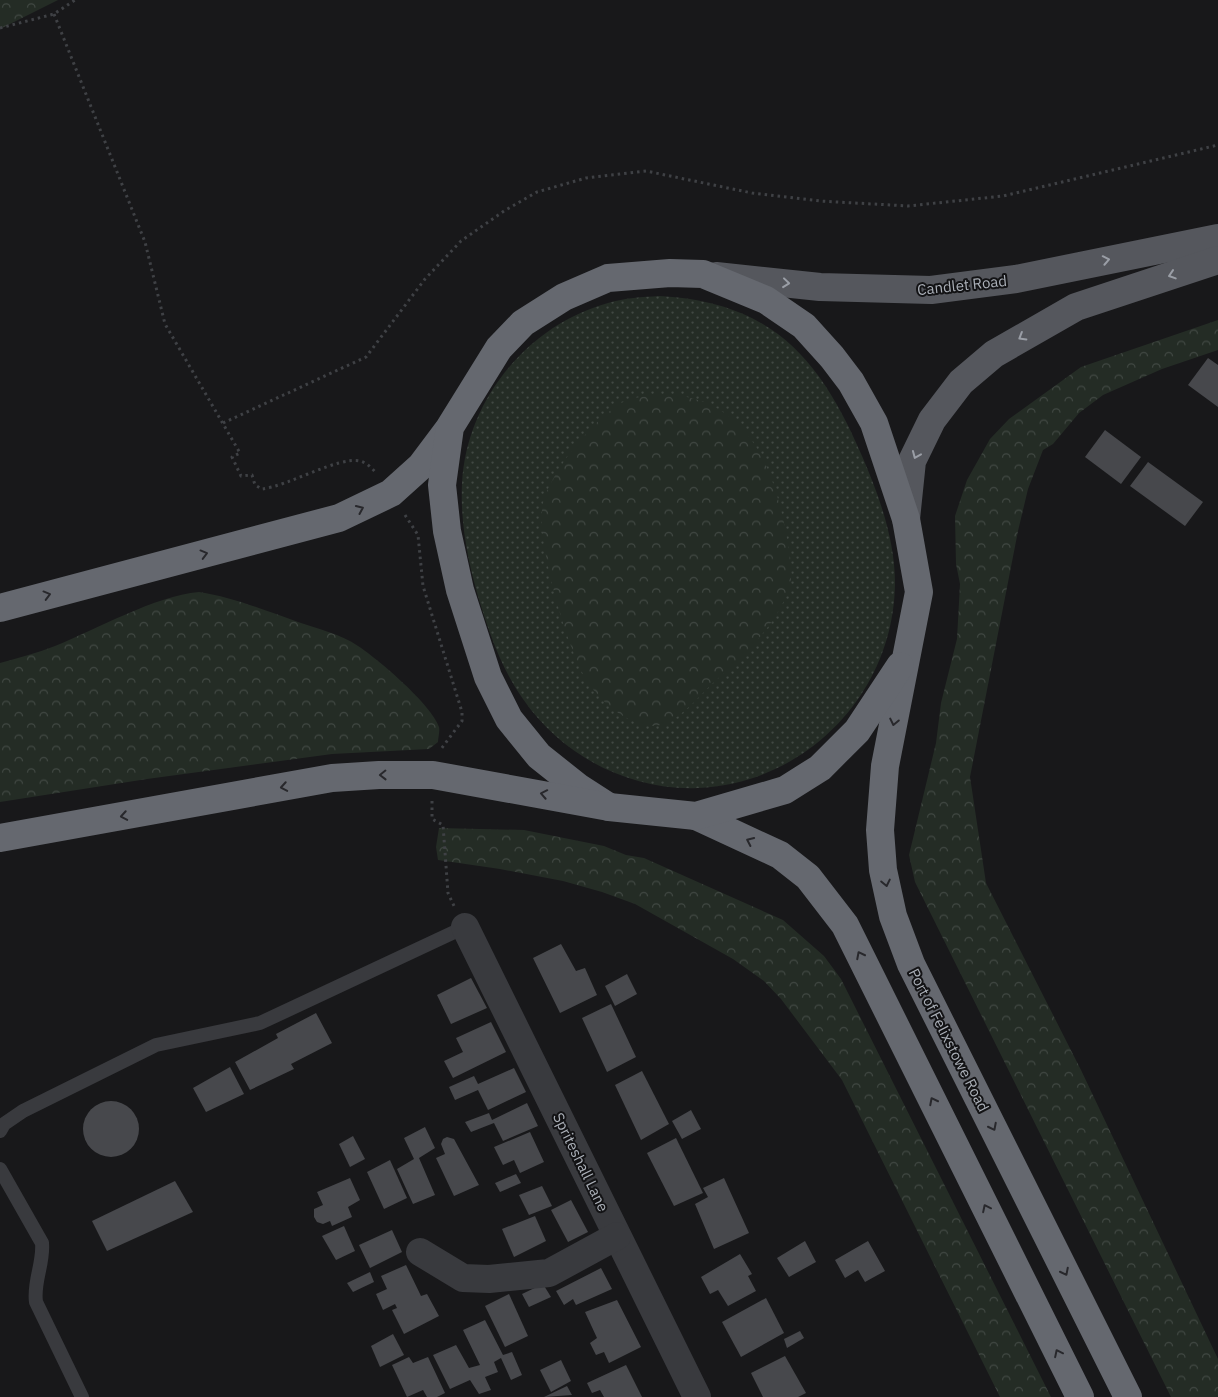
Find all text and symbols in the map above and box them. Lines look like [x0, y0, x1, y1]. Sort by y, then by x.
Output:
one-way arrow [1101, 255, 1110, 266]
one-way arrow [1168, 269, 1176, 279]
street label: Candlet Road [916, 271, 1008, 299]
one-way arrow [782, 277, 790, 288]
one-way arrow [1019, 331, 1028, 341]
one-way arrow [911, 450, 922, 459]
one-way arrow [355, 504, 364, 515]
one-way arrow [200, 549, 208, 559]
one-way arrow [43, 590, 52, 601]
one-way arrow [889, 718, 900, 726]
one-way arrow [379, 770, 386, 780]
one-way arrow [279, 781, 288, 791]
one-way arrow [539, 790, 548, 800]
one-way arrow [119, 810, 128, 820]
one-way arrow [747, 838, 756, 848]
one-way arrow [880, 878, 891, 887]
one-way arrow [856, 952, 866, 961]
street label: Port of Felixstowe Road [905, 965, 993, 1115]
one-way arrow [928, 1097, 939, 1106]
street label: Spriteshall Lane [549, 1109, 613, 1215]
one-way arrow [987, 1122, 997, 1131]
one-way arrow [982, 1204, 992, 1213]
one-way arrow [1059, 1267, 1069, 1276]
one-way arrow [1054, 1350, 1064, 1359]

